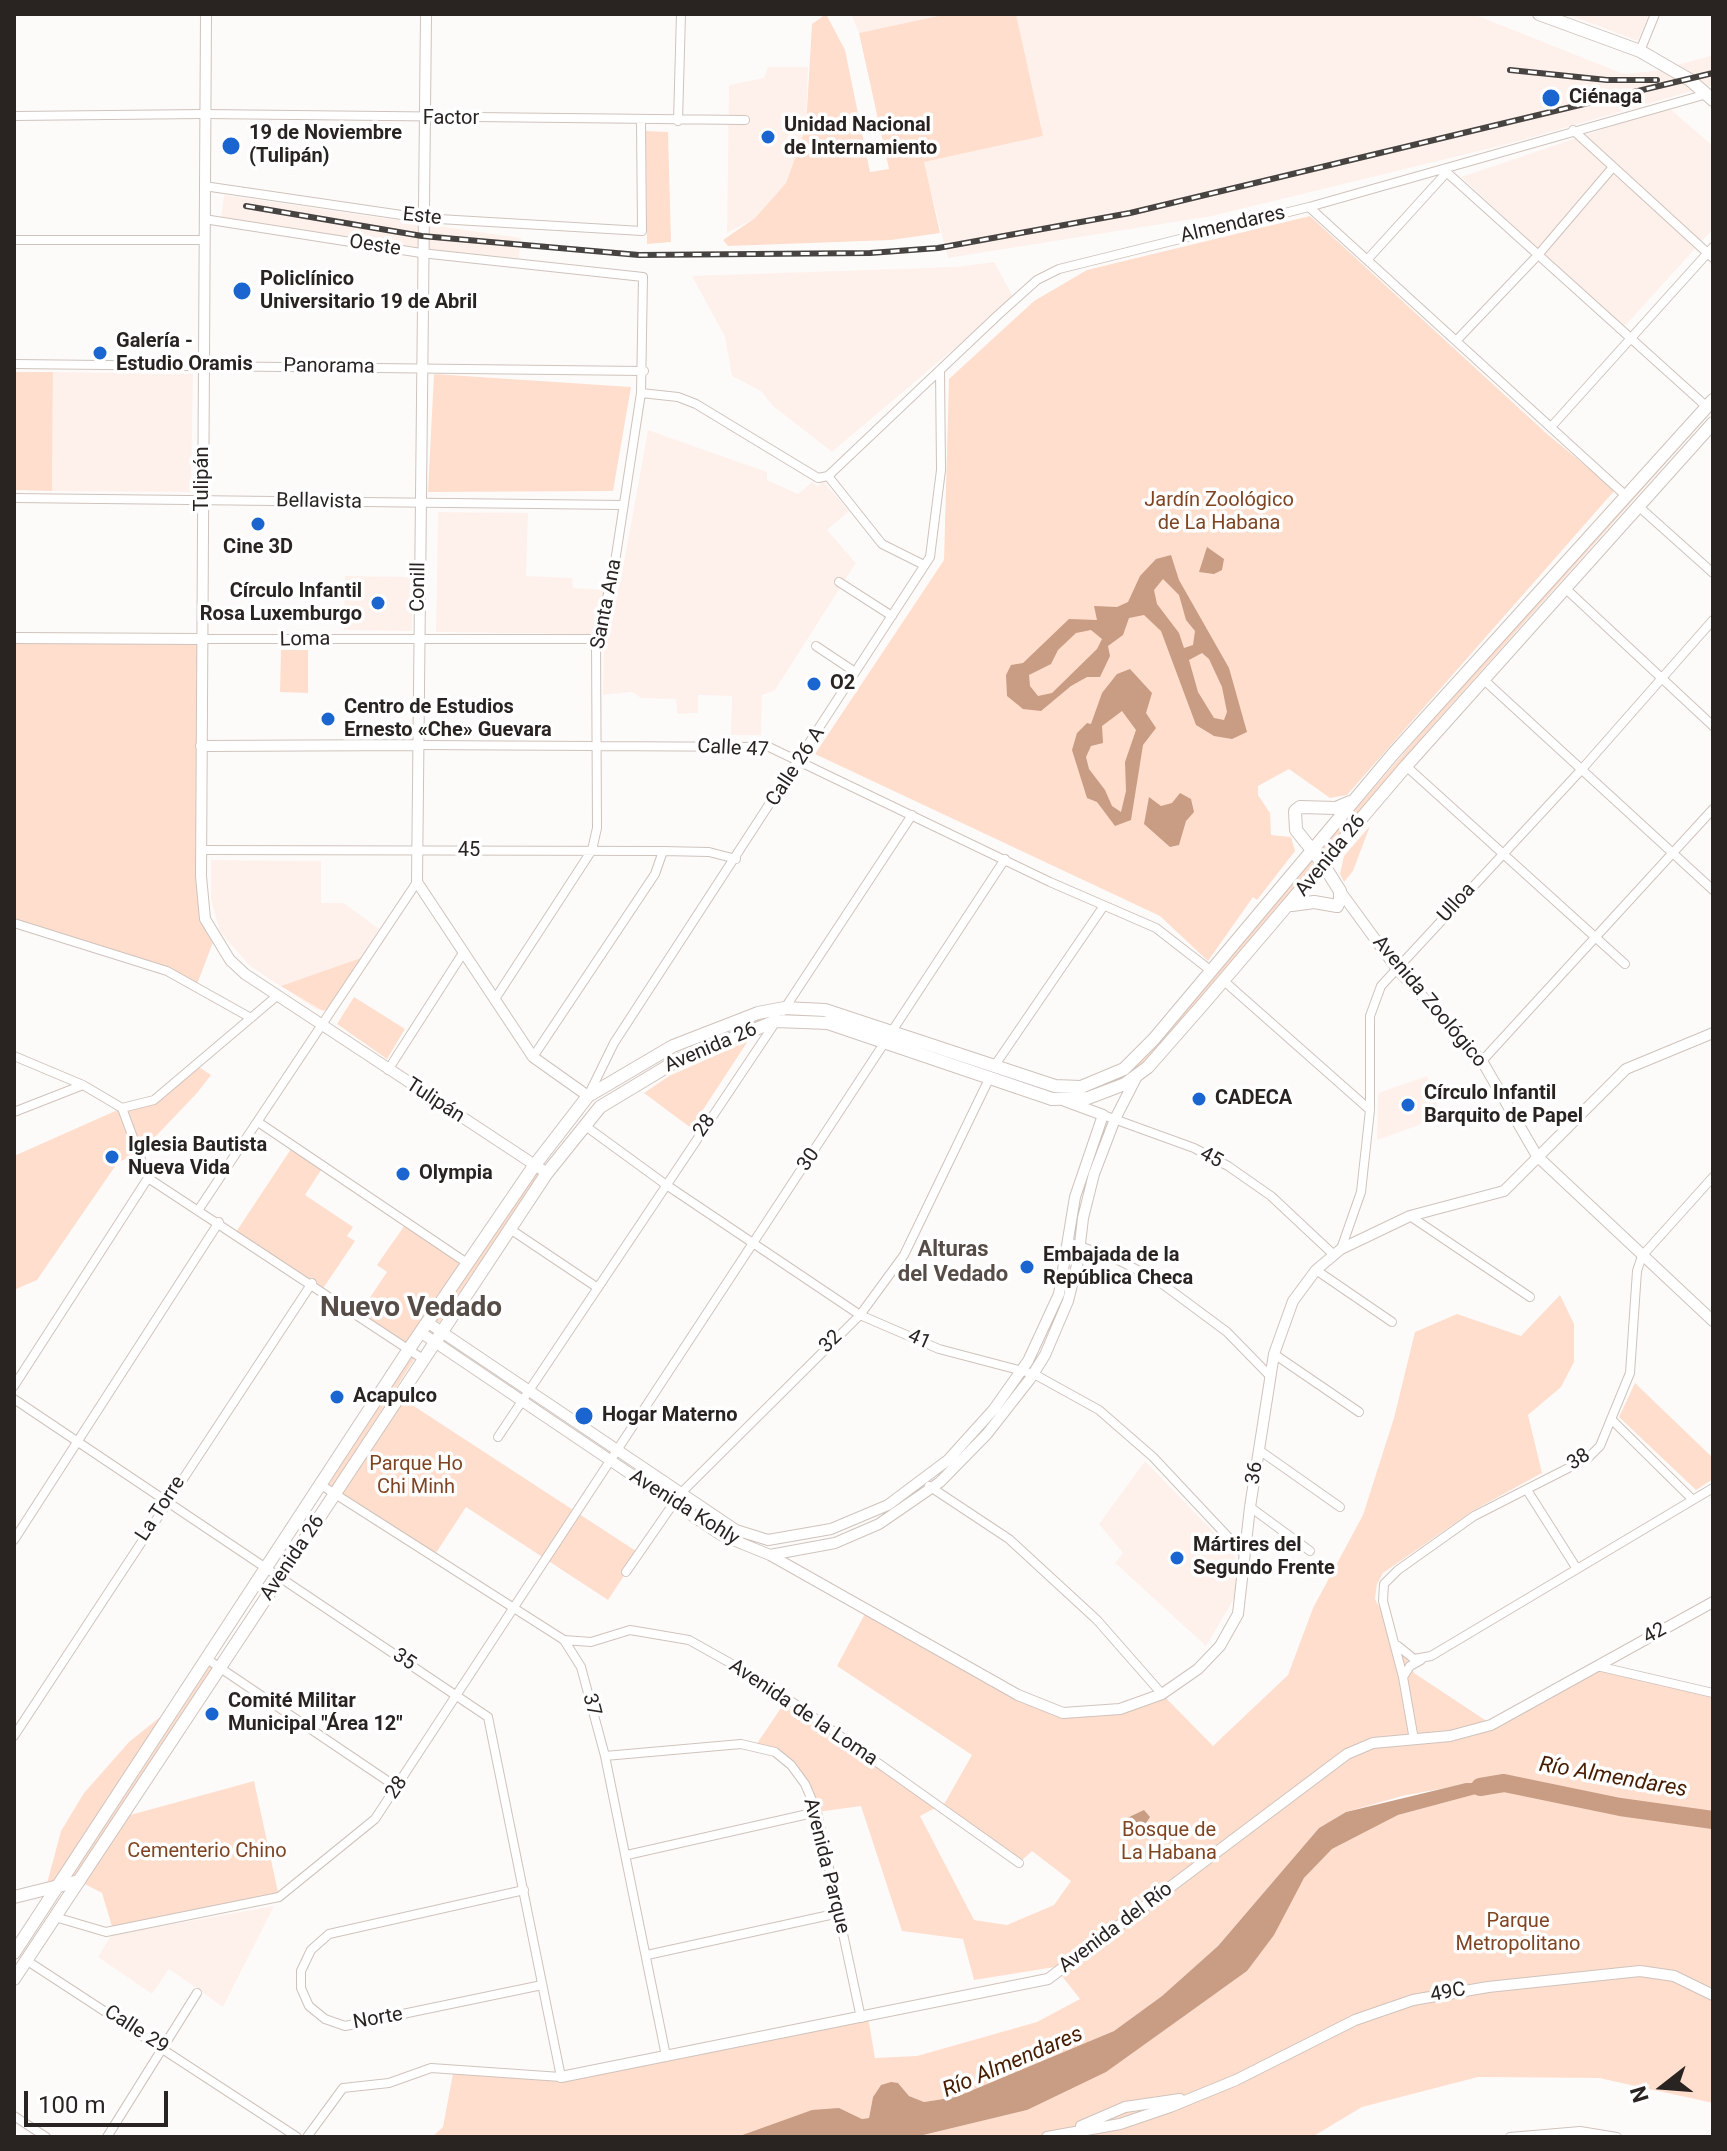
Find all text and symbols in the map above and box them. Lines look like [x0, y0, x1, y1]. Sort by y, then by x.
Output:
place label: Ciénaga [1569, 86, 1642, 110]
marker: Ciénaga [1540, 87, 1562, 109]
street label: Factor [423, 107, 479, 131]
place label: Unidad Nacional de Internamiento [784, 114, 937, 161]
place label: 19 de Noviembre (Tulipán) [249, 122, 402, 169]
marker: Unidad Nacional de Internamiento [759, 128, 777, 146]
marker: 19 de Noviembre (Tulipán) [220, 135, 242, 157]
street label: Almendares [1178, 201, 1288, 249]
street label: Este [401, 203, 443, 231]
street label: Oeste [348, 230, 402, 262]
place label: Policlínico Universitario 19 de Abril [260, 268, 477, 315]
marker: Policlínico Universitario 19 de Abril [231, 280, 253, 302]
place label: Galería - Estudio Oramis [116, 330, 253, 377]
marker: Galería - Estudio Oramis [91, 344, 109, 362]
street label: Panorama [283, 354, 375, 380]
street label: Tulipán [191, 447, 215, 511]
street label: Bellavista [276, 489, 362, 515]
park label: Jardín Zoológico de La Habana [1144, 489, 1294, 536]
marker: Cine 3D [249, 515, 267, 533]
place label: Cine 3D [223, 536, 293, 560]
street label: Santa Ana [587, 557, 627, 651]
street label: Conill [407, 562, 431, 612]
place label: Círculo Infantil Rosa Luxemburgo [200, 580, 362, 627]
marker: Círculo Infantil Rosa Luxemburgo [369, 594, 387, 612]
street label: Loma [279, 628, 331, 652]
place label: O2 [830, 672, 855, 696]
marker: O2 [805, 675, 823, 693]
place label: Centro de Estudios Ernesto «Che» Guevara [344, 696, 552, 743]
marker: Centro de Estudios Ernesto «Che» Guevara [319, 710, 337, 728]
street label: Calle 26 A [762, 723, 830, 811]
street label: Calle 47 [697, 735, 769, 763]
street label: Avenida 26 [1291, 810, 1371, 902]
street label: 45 [458, 839, 480, 863]
street label: Ulloa [1433, 878, 1481, 928]
street label: Avenida Zoológico [1367, 931, 1491, 1073]
street label: Avenida 26 [661, 1018, 761, 1078]
street label: Tulipán [401, 1073, 469, 1129]
place label: Círculo Infantil Barquito de Papel [1424, 1082, 1583, 1129]
place label: CADECA [1215, 1087, 1292, 1111]
marker: CADECA [1190, 1090, 1208, 1108]
marker: Círculo Infantil Barquito de Papel [1399, 1096, 1417, 1114]
street label: 28 [689, 1110, 721, 1142]
place label: Iglesia Bautista Nueva Vida [128, 1134, 267, 1181]
street label: 45 [1195, 1142, 1227, 1174]
street label: 30 [793, 1144, 825, 1176]
marker: Iglesia Bautista Nueva Vida [103, 1148, 121, 1166]
place label: Olympia [419, 1162, 493, 1186]
marker: Olympia [394, 1165, 412, 1183]
district label: Alturas del Vedado [898, 1237, 1008, 1288]
place label: Embajada de la República Checa [1043, 1244, 1193, 1291]
marker: Embajada de la República Checa [1018, 1258, 1036, 1276]
district label: Nuevo Vedado [320, 1292, 502, 1326]
street label: 41 [904, 1324, 934, 1356]
street label: 32 [815, 1326, 847, 1358]
place label: Acapulco [353, 1385, 437, 1409]
marker: Acapulco [328, 1388, 346, 1406]
place label: Hogar Materno [602, 1404, 737, 1428]
marker: Hogar Materno [573, 1405, 595, 1427]
street label: 38 [1563, 1444, 1595, 1476]
park label: Parque Ho Chi Minh [369, 1453, 463, 1500]
street label: 36 [1241, 1460, 1269, 1486]
street label: Avenida Kohly [625, 1465, 743, 1551]
street label: La Torre [131, 1472, 191, 1546]
street label: Avenida 26 [256, 1511, 330, 1605]
place label: Mártires del Segundo Frente [1193, 1534, 1335, 1581]
marker: Mártires del Segundo Frente [1168, 1549, 1186, 1567]
street label: 42 [1639, 1618, 1671, 1650]
street label: 35 [388, 1644, 420, 1676]
street label: Avenida de la Loma [724, 1654, 882, 1772]
place label: Comité Militar Municipal "Área 12" [228, 1690, 403, 1737]
street label: 37 [576, 1691, 606, 1719]
marker: Comité Militar Municipal "Área 12" [203, 1705, 221, 1723]
water label: Río Almendares [1537, 1752, 1689, 1804]
street label: 28 [381, 1772, 413, 1804]
street label: Avenida Parque [798, 1796, 854, 1936]
park label: Bosque de La Habana [1121, 1819, 1217, 1866]
park label: Cementerio Chino [127, 1840, 287, 1864]
street label: Avenida del Río [1054, 1877, 1178, 1979]
park label: Parque Metropolitano [1456, 1910, 1580, 1957]
street label: 49C [1428, 1978, 1468, 2008]
street label: Calle 29 [99, 2000, 173, 2060]
street label: Norte [351, 2003, 405, 2035]
water label: Río Almendares [939, 2022, 1087, 2104]
north arrow [1623, 2047, 1703, 2127]
scale bar [28, 2075, 172, 2125]
text: N [1625, 2083, 1654, 2105]
text: 100 m [38, 2091, 105, 2119]

